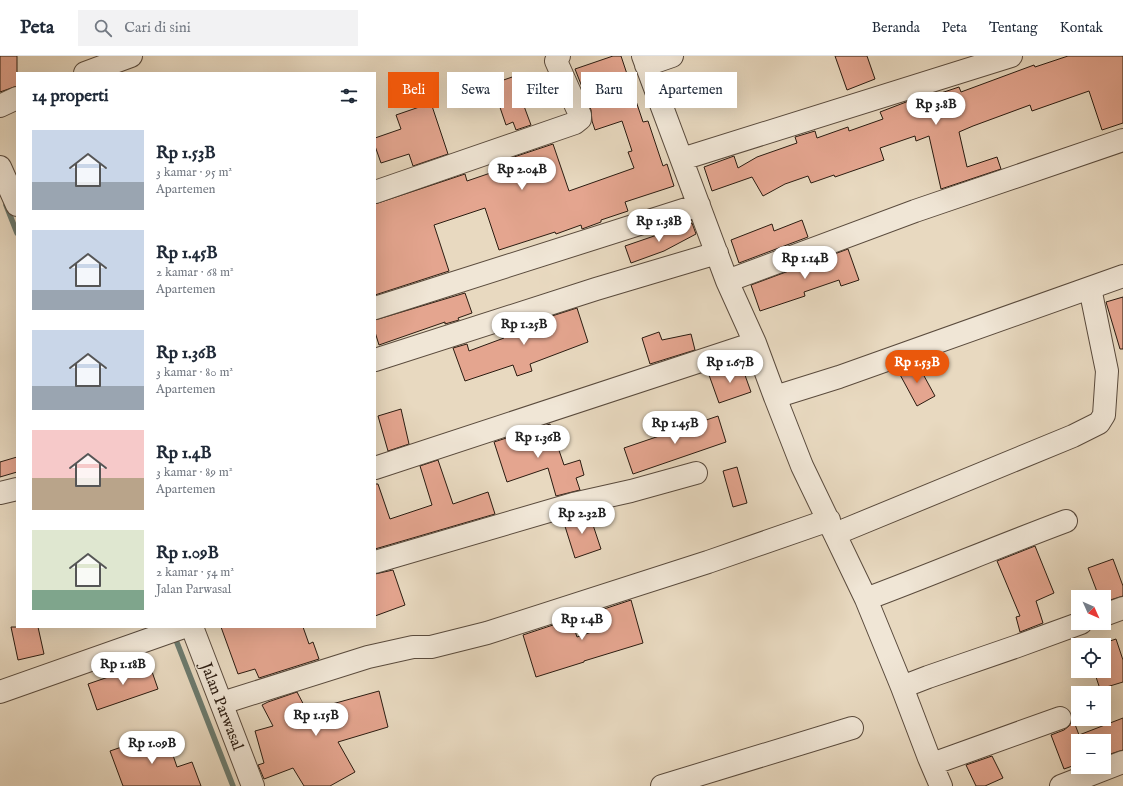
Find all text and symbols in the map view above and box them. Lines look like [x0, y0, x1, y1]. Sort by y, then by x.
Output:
search box [78, 10, 358, 46]
text: Peta [20, 16, 54, 40]
icon: search [92, 17, 114, 39]
text: Cari di sini [124, 18, 191, 37]
text: Beranda [872, 19, 920, 37]
text: Peta [942, 19, 967, 37]
text: Tentang [989, 19, 1038, 37]
text: Kontak [1060, 19, 1103, 37]
chip: Beli [388, 72, 439, 108]
chip: Sewa [447, 72, 504, 108]
chip: Filter [512, 72, 573, 108]
chip: Baru [581, 72, 637, 108]
chip: Apartemen [645, 72, 737, 108]
icon: filters [338, 85, 360, 107]
text: 14 properti [32, 86, 109, 107]
pin: Rp 3.8B [899, 92, 973, 126]
text: Rp 3.8B [915, 96, 957, 113]
text: Rp 1.53B [156, 143, 216, 164]
icon: home [64, 146, 112, 194]
pin: Rp 2.04B [481, 157, 563, 191]
text: Rp 2.04B [497, 161, 547, 178]
text: 3 kamar · 95 m² [156, 164, 232, 181]
text: Apartemen [156, 181, 216, 198]
pin: Rp 1.38B [618, 209, 700, 243]
text: Rp 1.38B [636, 213, 682, 230]
text: Rp 1.45B [156, 243, 218, 264]
icon: home [64, 246, 112, 294]
pin: Rp 1.14B [764, 246, 846, 280]
text: Rp 1.14B [781, 250, 829, 267]
text: 2 kamar · 68 m² [156, 264, 234, 281]
text: Apartemen [156, 281, 216, 298]
pin: Rp 1.25B [483, 312, 565, 346]
text: Rp 1.25B [501, 316, 547, 333]
text: Rp 1.36B [156, 343, 217, 364]
icon: home [64, 346, 112, 394]
pin: Rp 1.67B [689, 350, 771, 384]
pin: Rp 1.53B [876, 350, 958, 384]
text: Rp 1.67B [706, 354, 754, 371]
text: Rp 1.53B [894, 354, 940, 371]
text: 3 kamar · 80 m² [156, 364, 233, 381]
text: Apartemen [156, 381, 216, 398]
pin: Rp 1.45B [634, 411, 716, 445]
text: Rp 1.45B [651, 415, 699, 432]
pin: Rp 1.36B [497, 425, 579, 459]
text: Rp 1.36B [515, 429, 561, 446]
text: Rp 1.4B [156, 443, 211, 464]
icon: home [64, 446, 112, 494]
text: 3 kamar · 89 m² [156, 464, 233, 481]
text: Apartemen [156, 481, 216, 498]
pin: Rp 2.32B [541, 501, 623, 535]
text: Rp 2.32B [558, 505, 606, 522]
text: Rp 1.09B [156, 543, 219, 564]
icon: home [64, 546, 112, 594]
text: 2 kamar · 54 m² [156, 564, 234, 581]
text: Jalan Parwasal [156, 581, 231, 598]
north arrow [1071, 590, 1111, 630]
map controls [1071, 590, 1111, 774]
pin: Rp 1.4B [545, 607, 619, 641]
text: Rp 1.4B [561, 611, 603, 628]
button: locate [1071, 638, 1111, 678]
pin: Rp 1.18B [82, 652, 164, 686]
text: Rp 1.18B [100, 656, 146, 673]
street label: Jalan Parwasal [194, 658, 247, 754]
button: + [1071, 686, 1111, 726]
pin: Rp 1.15B [275, 703, 357, 737]
text: Rp 1.15B [293, 707, 339, 724]
pin: Rp 1.09B [111, 731, 193, 765]
button: − [1071, 734, 1111, 774]
text: Rp 1.09B [128, 735, 176, 752]

